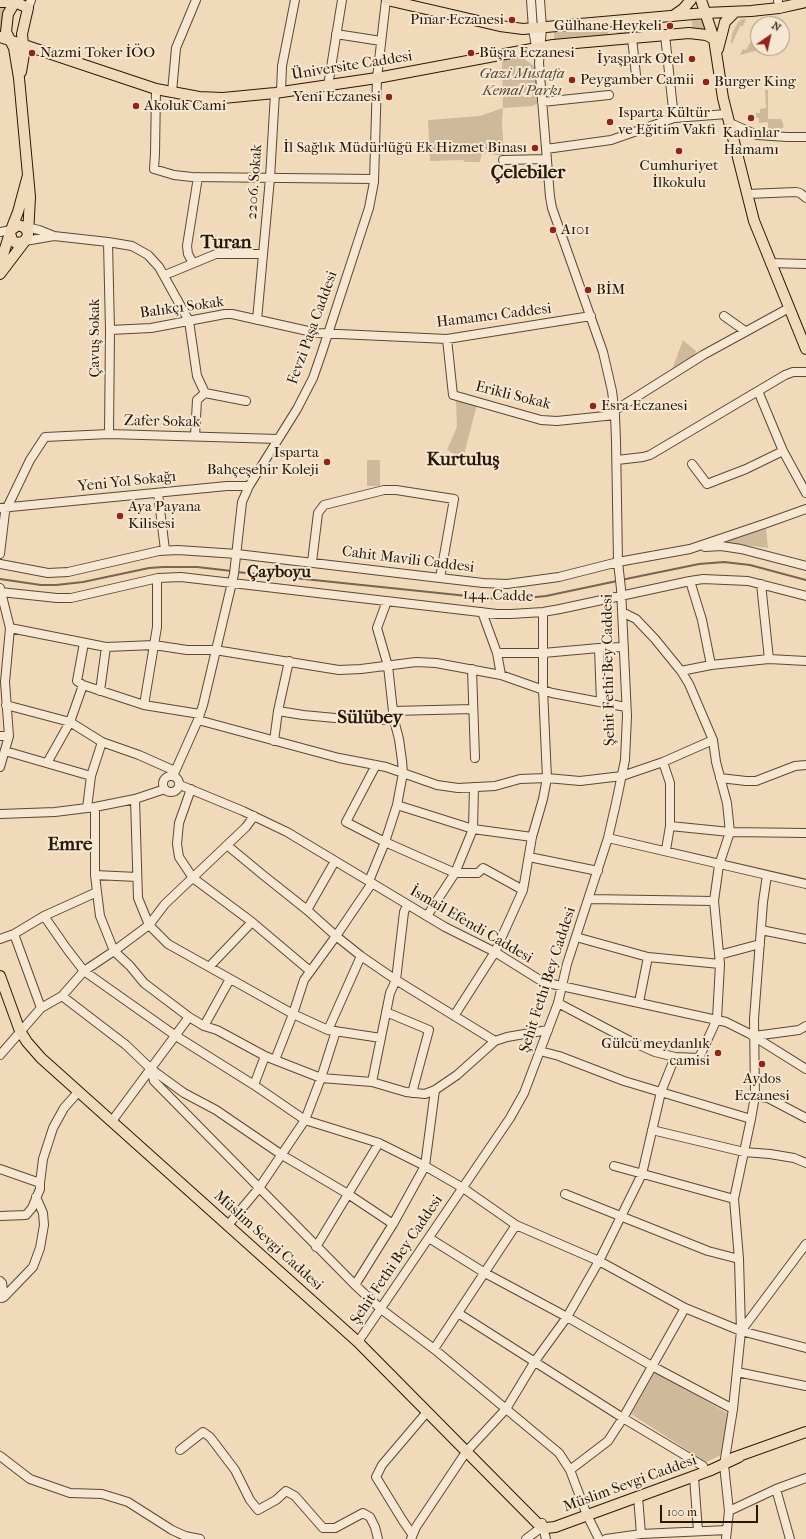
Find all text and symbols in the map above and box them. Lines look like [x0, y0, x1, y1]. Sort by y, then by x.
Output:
place label: Pınar Eczanesi [410, 11, 504, 29]
marker: Pınar Eczanesi [507, 15, 517, 25]
north arrow [750, 16, 790, 56]
place label: Gülhane Heykeli [554, 17, 662, 35]
text: N [769, 19, 784, 34]
marker: Gülhane Heykeli [665, 21, 675, 31]
place label: Nazmi Toker İÖO [40, 44, 155, 62]
place label: Büşra Eczanesi [479, 44, 575, 62]
marker: Nazmi Toker İÖO [27, 48, 37, 58]
street label: Üniversite Caddesi [290, 48, 414, 84]
marker: Büşra Eczanesi [466, 48, 476, 58]
place label: İyaşpark Otel [597, 50, 684, 68]
marker: İyaşpark Otel [687, 54, 697, 64]
park label: Gazi Mustafa Kemal Parkı [479, 65, 565, 100]
place label: Peygamber Camii [580, 71, 694, 89]
place label: Burger King [714, 73, 796, 91]
marker: Peygamber Camii [567, 75, 577, 85]
marker: Burger King [701, 77, 711, 87]
place label: Yeni Eczanesi [293, 88, 381, 106]
marker: Yeni Eczanesi [384, 92, 394, 102]
place label: Akoluk Cami [144, 97, 226, 115]
marker: Akoluk Cami [131, 101, 141, 111]
place label: Isparta Kültür ve Eğitim Vakfı [618, 104, 716, 139]
marker: Kadınlar Hamamı [746, 113, 756, 123]
marker: Isparta Kültür ve Eğitim Vakfı [605, 117, 615, 127]
place label: Kadınlar Hamamı [723, 124, 779, 159]
place label: İl Sağlık Müdürlüğü Ek Hizmet Binası [283, 139, 527, 157]
marker: İl Sağlık Müdürlüğü Ek Hizmet Binası [530, 143, 540, 153]
street label: 2206. Sokak [243, 144, 267, 220]
marker: Cumhuriyet İlkokulu [674, 146, 684, 156]
place label: Cumhuriyet İlkokulu [640, 157, 718, 192]
district label: Çelebiler [491, 162, 565, 184]
place label: A101 [561, 221, 590, 239]
marker: A101 [548, 225, 558, 235]
district label: Turan [200, 232, 252, 254]
street label: Fevzi Paşa Caddesi [284, 269, 342, 387]
place label: BİM [596, 281, 625, 299]
marker: BİM [583, 285, 593, 295]
street label: Balıkçı Sokak [139, 293, 225, 323]
street label: Çavuş Sokak [86, 298, 104, 378]
street label: Hamamcı Caddesi [436, 300, 552, 332]
street label: Erikli Sokak [473, 378, 553, 414]
place label: Esra Eczanesi [601, 397, 688, 415]
marker: Esra Eczanesi [588, 401, 598, 411]
street label: Zafer Sokak [124, 412, 200, 432]
place label: Isparta Bahçeşehir Koleji [207, 444, 319, 479]
district label: Kurtuluş [427, 449, 499, 471]
marker: Isparta Bahçeşehir Koleji [322, 457, 332, 467]
street label: Yeni Yol Sokağı [77, 468, 177, 496]
place label: Aya Payana Kilisesi [128, 498, 201, 533]
marker: Aya Payana Kilisesi [115, 511, 125, 521]
street label: Cahit Mavili Caddesi [341, 543, 475, 577]
district label: Çayboyu [247, 563, 311, 583]
street label: 144. Cadde [462, 586, 534, 606]
street label: Şehit Fethi Bey Caddesi [599, 594, 619, 746]
district label: Sülübey [337, 707, 403, 729]
district label: Emre [48, 834, 92, 856]
street label: İsmail Efendi Caddesi [406, 882, 536, 968]
street label: Şehit Fethi Bey Caddesi [516, 905, 580, 1055]
place label: Gülcü meydanlık camisi [601, 1035, 710, 1070]
marker: Gülcü meydanlık camisi [713, 1048, 723, 1058]
marker: Aydos Eczanesi [757, 1059, 767, 1069]
place label: Aydos Eczanesi [734, 1070, 790, 1105]
street label: Müslim Sevgi Caddesi [210, 1187, 326, 1295]
street label: Şehit Fethi Bey Caddesi [347, 1192, 447, 1328]
street label: Müslim Sevgi Caddesi [561, 1451, 699, 1517]
scale bar [662, 1497, 760, 1523]
text: 100 m [667, 1505, 697, 1519]

